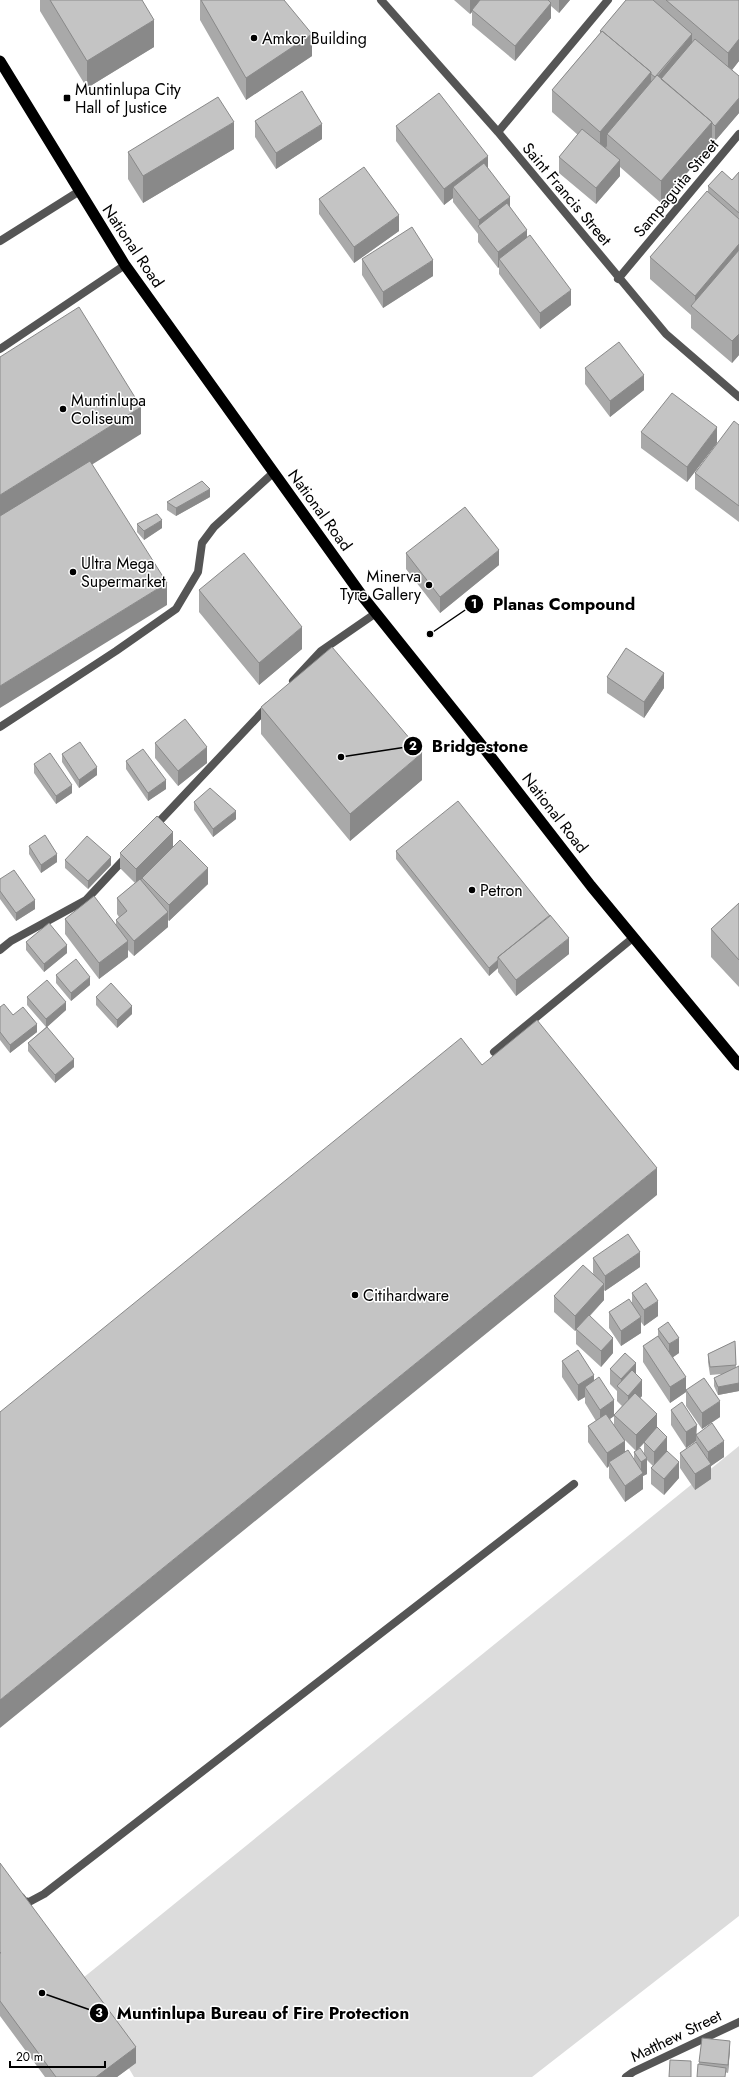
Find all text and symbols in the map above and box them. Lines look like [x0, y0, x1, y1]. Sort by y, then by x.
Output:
place label: Amkor Building [262, 27, 367, 50]
marker: Amkor Building [249, 33, 259, 43]
place label: Muntinlupa City Hall of Justice [75, 78, 182, 119]
marker: Muntinlupa City Hall of Justice [62, 93, 72, 103]
street label: Sampaguita Street [628, 134, 724, 242]
street label: Saint Francis Street [517, 138, 617, 251]
street label: National Road [97, 200, 169, 292]
place label: Muntinlupa Coliseum [71, 389, 146, 430]
marker: Muntinlupa Coliseum [58, 404, 68, 414]
street label: National Road [283, 464, 357, 556]
place label: Ultra Mega Supermarket [81, 552, 166, 593]
place label: Minerva Tyre Gallery [340, 565, 422, 606]
marker: Ultra Mega Supermarket [68, 567, 78, 577]
marker: Minerva Tyre Gallery [424, 580, 434, 590]
callout: Planas Compound [464, 589, 643, 618]
text: Planas Compound [493, 592, 635, 616]
text: 1 [471, 595, 477, 613]
callout: Bridgestone [403, 732, 536, 761]
text: Bridgestone [432, 734, 528, 758]
text: 2 [409, 737, 417, 755]
street label: National Road [516, 768, 594, 858]
place label: Petron [480, 879, 523, 902]
marker: Petron [467, 885, 477, 895]
place label: Citihardware [363, 1284, 449, 1307]
marker: Citihardware [350, 1290, 360, 1300]
callout: Muntinlupa Bureau of Fire Protection [89, 1999, 418, 2028]
text: Muntinlupa Bureau of Fire Protection [117, 2001, 409, 2025]
text: 3 [95, 2004, 103, 2022]
street label: Matthew Street [627, 2004, 725, 2068]
scale bar [10, 2043, 105, 2069]
text: 20 m [16, 2048, 43, 2066]

